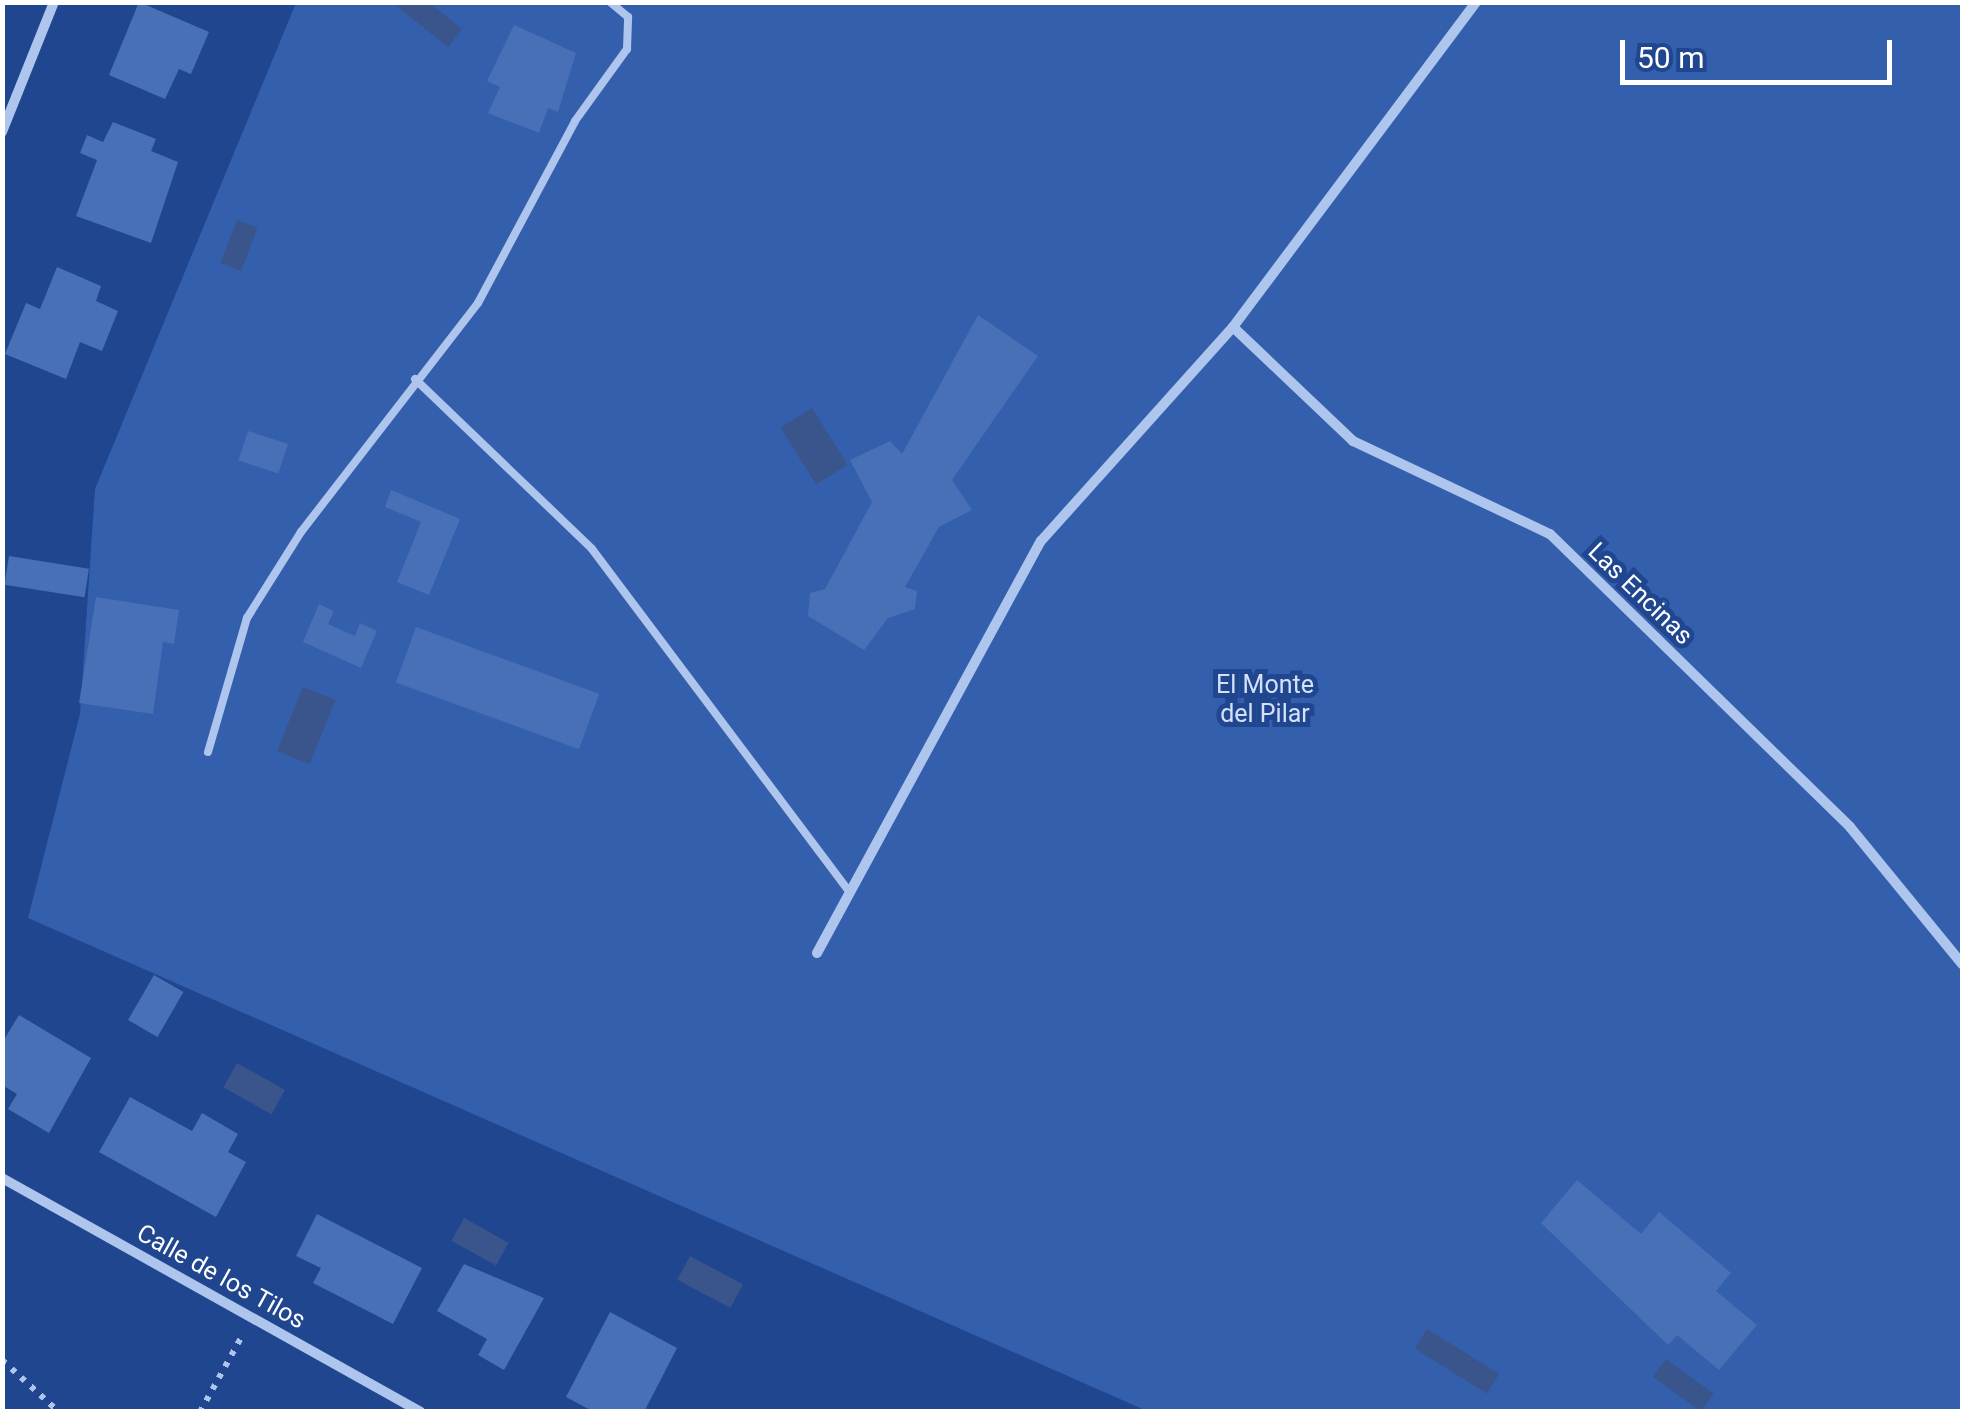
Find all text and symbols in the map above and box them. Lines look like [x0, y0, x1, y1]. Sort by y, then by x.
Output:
scale bar [1625, 20, 1898, 82]
text: 50 m [1637, 40, 1704, 75]
street label: Las Encinas [1582, 537, 1698, 651]
park label: El Monte del Pilar [1216, 671, 1314, 730]
street label: Calle de los Tilos [131, 1218, 311, 1336]

